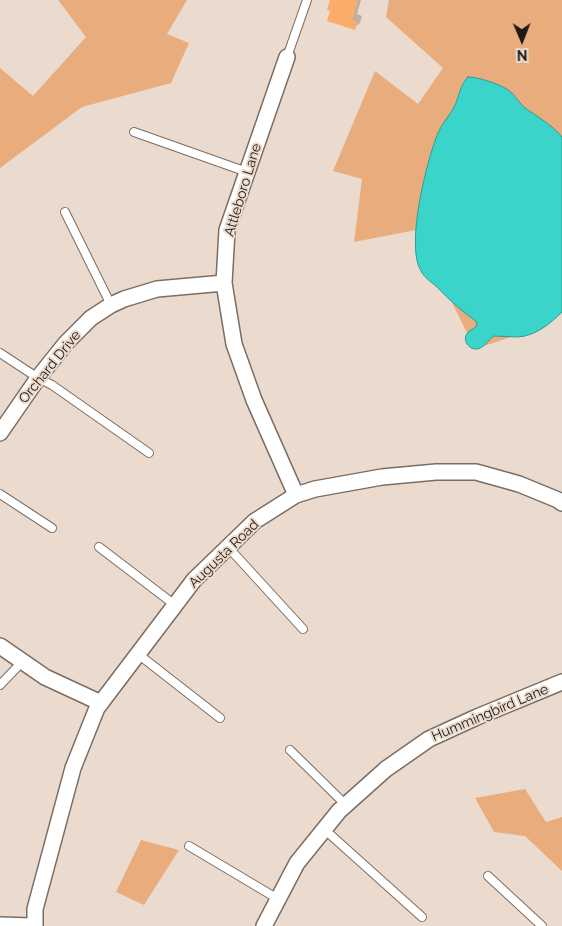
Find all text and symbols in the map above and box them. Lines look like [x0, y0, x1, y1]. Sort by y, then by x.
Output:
north arrow [497, 15, 547, 65]
text: N [517, 47, 528, 63]
street label: Attleboro Lane [221, 141, 265, 239]
street label: Orchard Drive [15, 327, 85, 407]
street label: Augusta Road [185, 516, 263, 592]
street label: Hummingbird Lane [429, 681, 551, 745]

